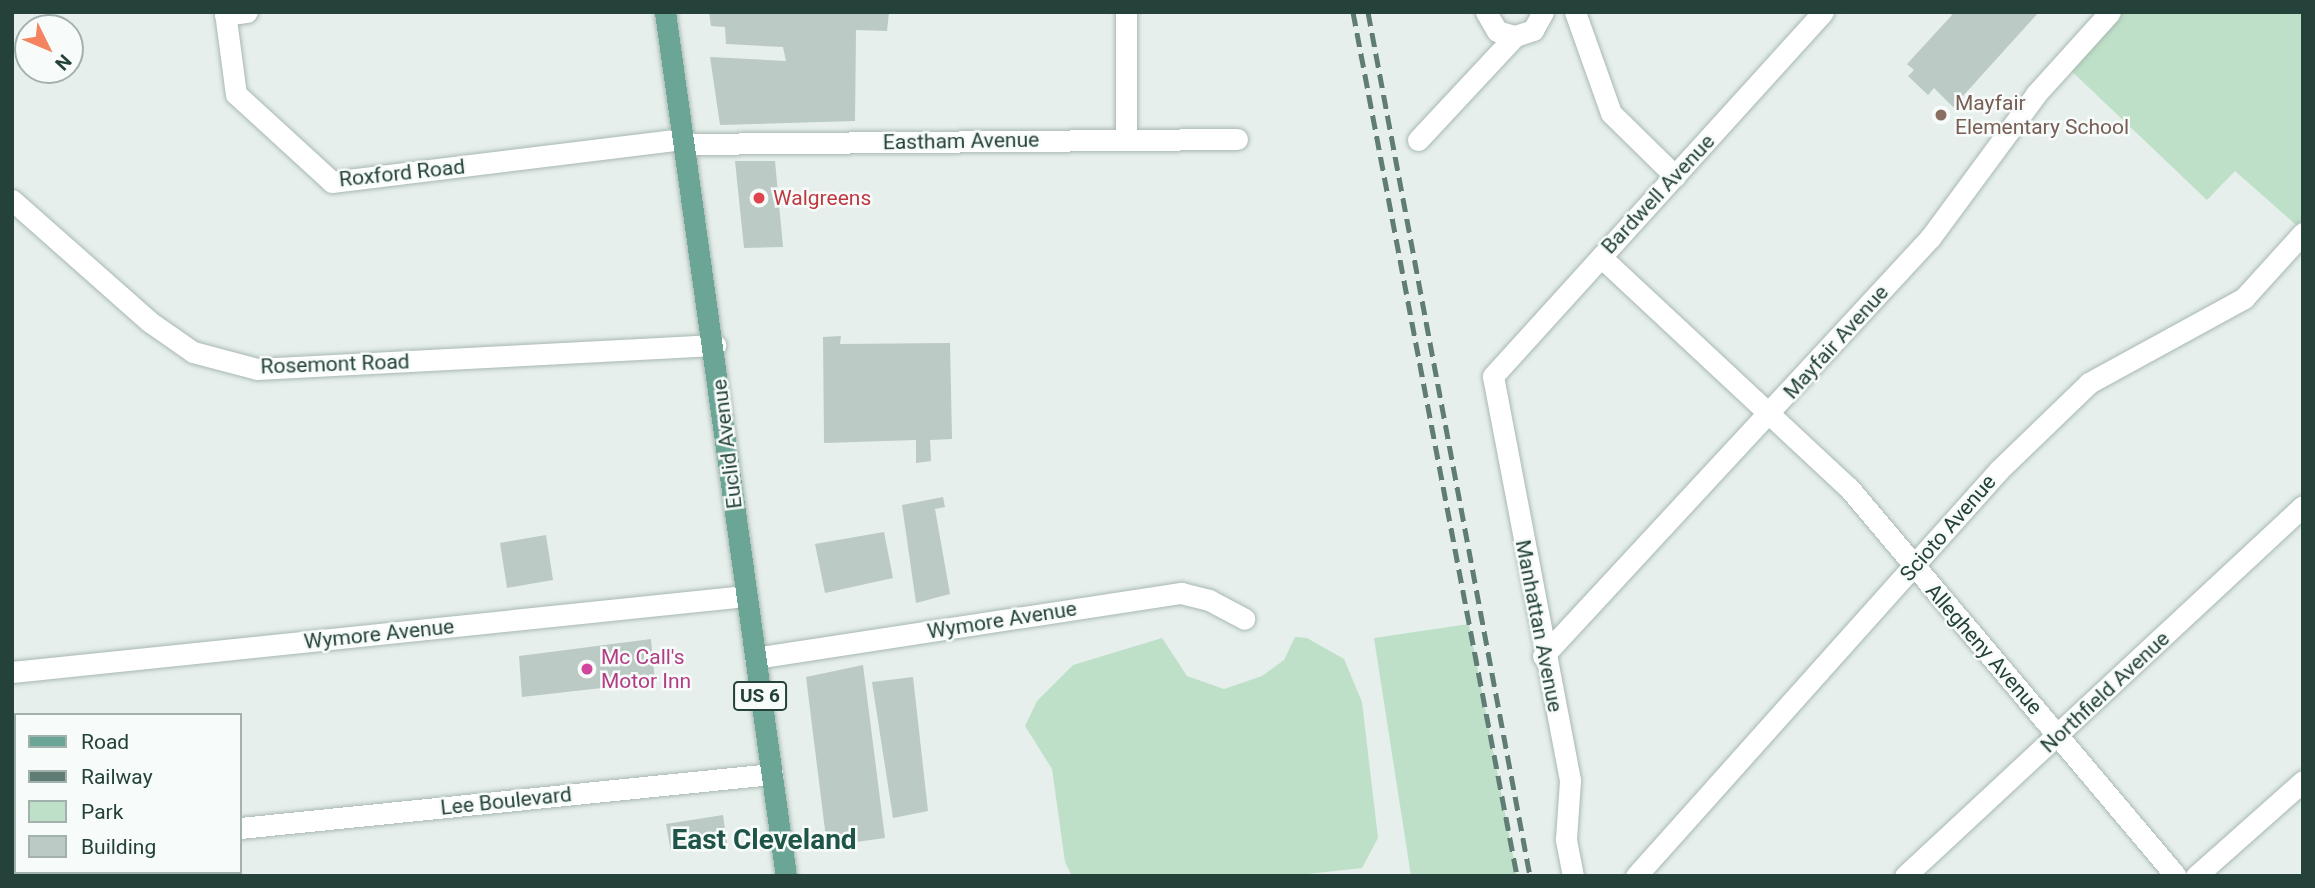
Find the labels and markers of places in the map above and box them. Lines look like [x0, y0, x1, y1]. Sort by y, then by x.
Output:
place label: Mayfair Elementary School [1955, 90, 2129, 140]
marker: Mayfair Elementary School [1933, 107, 1949, 123]
place label: Walgreens [773, 185, 871, 211]
marker: Walgreens [751, 190, 767, 206]
place label: Mc Call's Motor Inn [601, 644, 691, 694]
marker: Mc Call's Motor Inn [579, 661, 595, 677]

